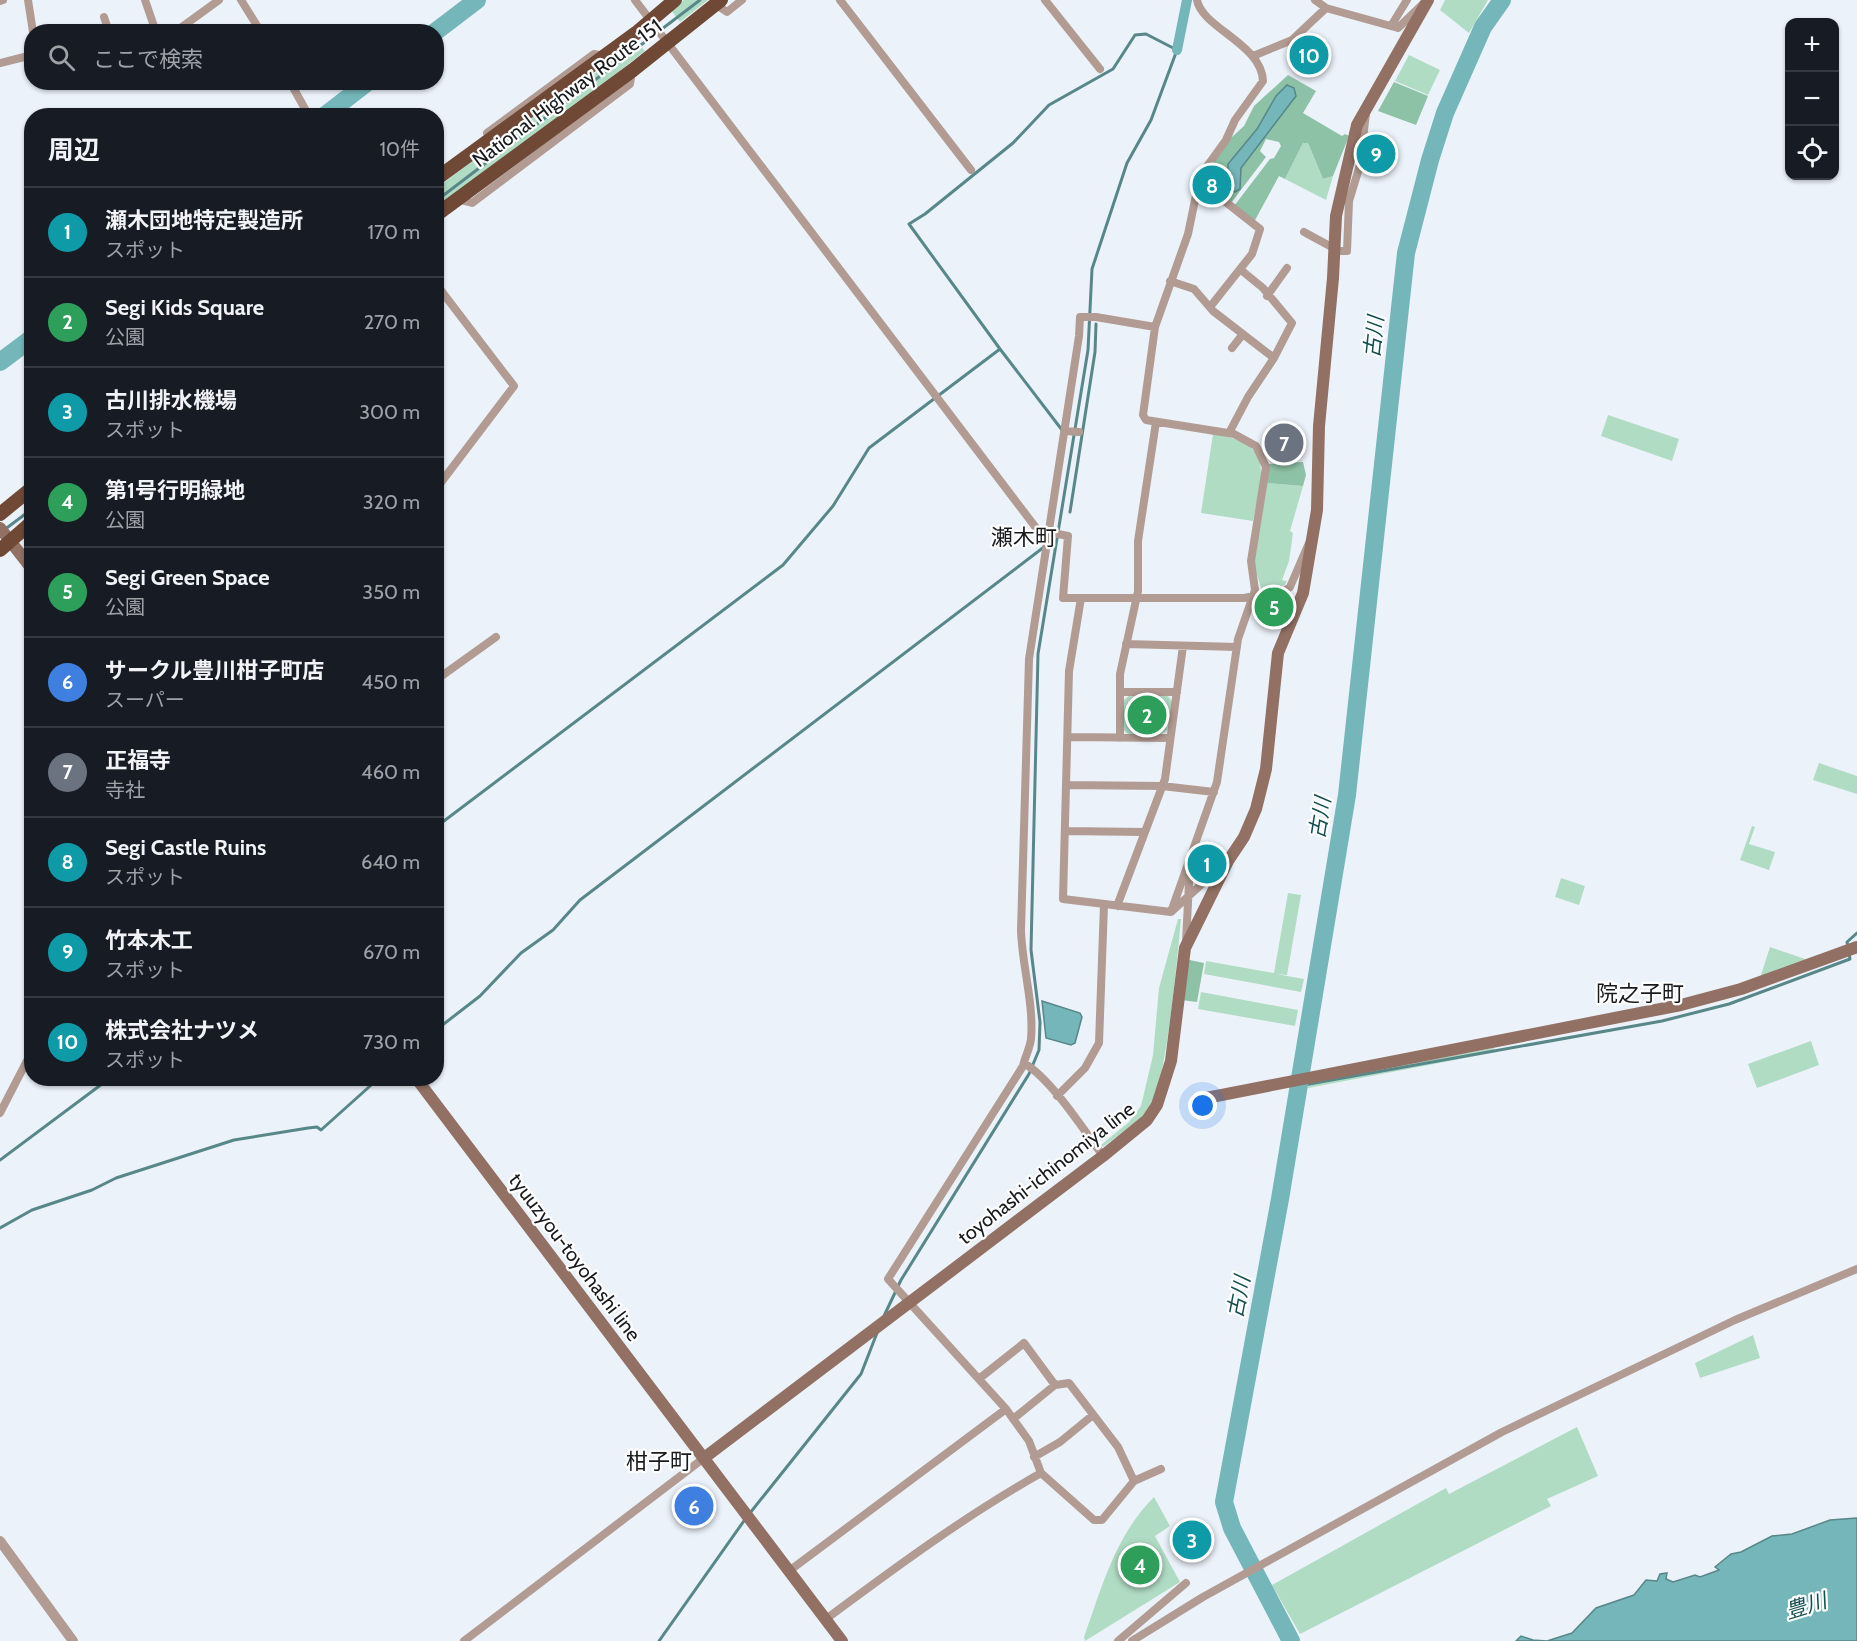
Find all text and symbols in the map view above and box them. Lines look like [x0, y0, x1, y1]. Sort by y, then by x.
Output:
street label: National Highway Route 151 [468, 14, 666, 172]
map controls [1785, 18, 1839, 180]
button: + [1785, 18, 1839, 72]
search box [24, 24, 444, 90]
pin: 10 [1290, 32, 1328, 78]
icon: search [45, 41, 78, 74]
text: ここで検索 [93, 46, 203, 73]
button: − [1785, 72, 1839, 126]
button: locate [1785, 126, 1839, 180]
pin: 9 [1356, 132, 1396, 176]
text: 周辺 [48, 134, 100, 166]
text: 10件 [380, 137, 420, 161]
pin: 8 [1192, 162, 1232, 207]
text: 瀬木団地特定製造所 [105, 207, 303, 234]
text: 1 [64, 220, 71, 244]
text: 170 m [368, 220, 420, 244]
text: スポット [105, 238, 185, 262]
text: Segi Kids Square [105, 294, 264, 321]
text: 2 [62, 310, 73, 334]
text: 270 m [364, 310, 420, 334]
water label: 古川 [1359, 313, 1388, 359]
text: 公園 [105, 325, 145, 349]
text: 古川排水機場 [105, 387, 237, 414]
text: 3 [62, 400, 73, 424]
text: 300 m [359, 400, 420, 424]
text: スポット [105, 418, 185, 442]
pin: 7 [1264, 420, 1304, 466]
text: 第1号行明緑地 [105, 477, 245, 504]
text: 4 [61, 490, 74, 514]
text: 320 m [363, 490, 420, 514]
text: 公園 [105, 508, 145, 532]
district label: 瀬木町 [991, 524, 1057, 551]
text: Segi Green Space [105, 564, 270, 591]
text: 5 [62, 580, 73, 604]
text: 350 m [362, 580, 420, 604]
pin: 5 [1254, 584, 1294, 630]
text: 公園 [105, 595, 145, 619]
text: サークル豊川柑子町店 [105, 657, 324, 684]
text: 6 [62, 670, 73, 694]
text: 450 m [362, 670, 420, 694]
text: スーパー [105, 688, 185, 712]
pin: 2 [1128, 692, 1166, 738]
text: 正福寺 [105, 747, 171, 774]
text: 7 [62, 760, 73, 784]
text: 460 m [361, 760, 420, 784]
text: 寺社 [105, 778, 145, 802]
water label: 古川 [1304, 793, 1335, 841]
text: Segi Castle Ruins [105, 834, 266, 861]
pin: 1 [1188, 842, 1226, 886]
text: 8 [61, 850, 74, 874]
text: 640 m [361, 850, 420, 874]
text: スポット [105, 865, 185, 889]
text: 竹本木工 [105, 927, 193, 954]
text: 9 [62, 940, 73, 964]
text: 670 m [363, 940, 420, 964]
text: スポット [105, 958, 185, 982]
district label: 院之子町 [1596, 980, 1684, 1007]
text: 株式会社ナツメ [105, 1017, 259, 1044]
text: 10 [57, 1030, 78, 1054]
text: 730 m [363, 1030, 420, 1054]
text: スポット [105, 1048, 185, 1072]
your location [1188, 1091, 1217, 1120]
street label: toyohashi-ichinomiya line [953, 1097, 1139, 1249]
street label: tyuuzyou-toyohashi line [504, 1168, 646, 1346]
water label: 古川 [1222, 1272, 1255, 1320]
district label: 柑子町 [626, 1448, 692, 1475]
pin: 6 [674, 1484, 714, 1528]
pin: 3 [1172, 1518, 1212, 1562]
pin: 4 [1120, 1542, 1160, 1588]
water label: 豊川 [1782, 1587, 1832, 1624]

